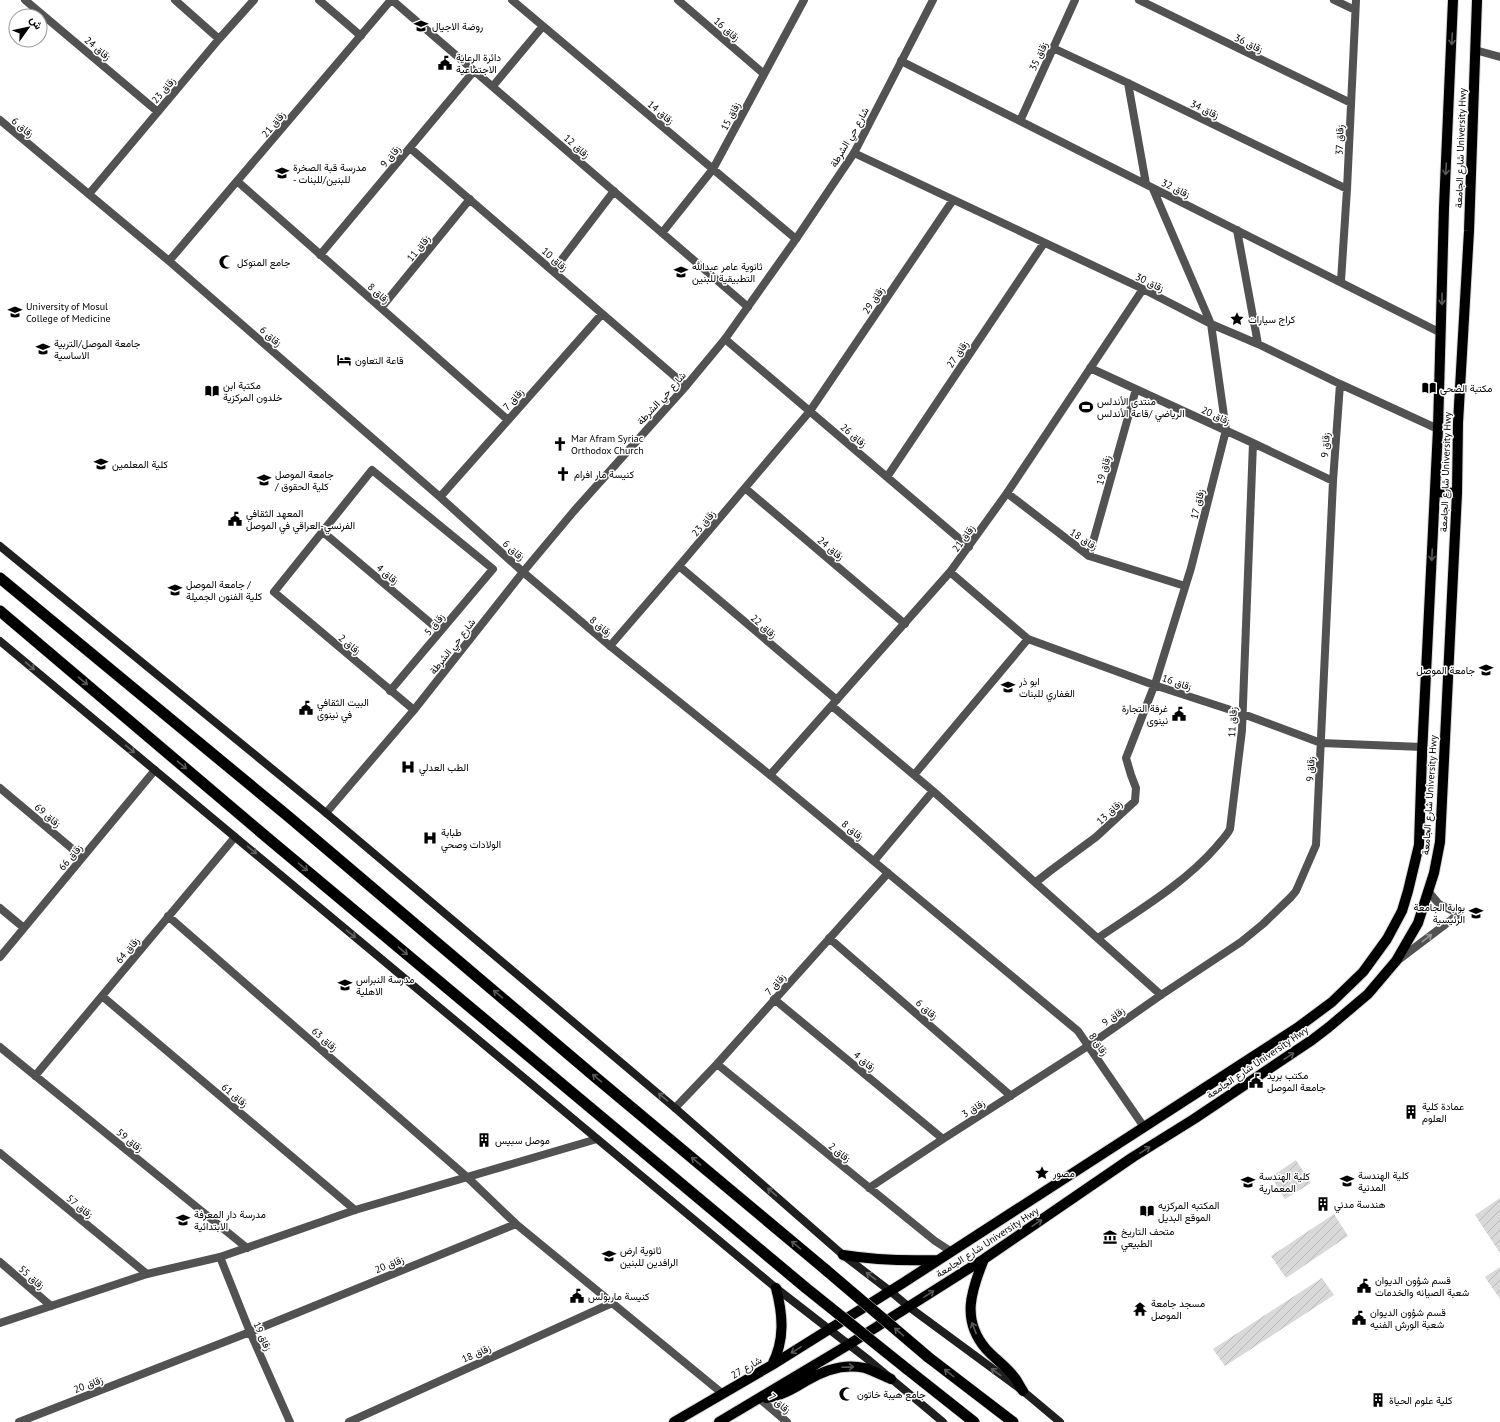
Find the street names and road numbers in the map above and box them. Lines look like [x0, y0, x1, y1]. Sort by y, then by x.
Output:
street label: زقاق 16 [711, 14, 742, 44]
street label: زقاق 36 [1232, 31, 1265, 56]
street label: زقاق 24 [82, 34, 114, 63]
street label: زقاق 35 [1026, 40, 1051, 73]
street label: زقاق 23 [149, 74, 178, 106]
street label: شارع الجامعة University Hwy [1452, 87, 1469, 208]
street label: زقاق 34 [1188, 97, 1221, 122]
street label: زقاق 14 [645, 98, 677, 127]
street label: زقاق 15 [718, 100, 743, 133]
street label: شارع حي الشرطة [827, 105, 874, 171]
street label: زقاق 21 [259, 108, 288, 140]
street label: زقاق 6 [9, 114, 36, 140]
street label: زقاق 37 [1332, 125, 1347, 155]
street label: زقاق 12 [561, 131, 592, 161]
street label: زقاق 9 [377, 143, 403, 170]
street label: زقاق 32 [1159, 176, 1192, 201]
street label: زقاق 11 [404, 232, 433, 264]
street label: زقاق 10 [539, 244, 570, 274]
street label: زقاق 30 [1133, 270, 1166, 295]
street label: زقاق 8 [365, 280, 392, 306]
street label: زقاق 29 [860, 284, 887, 317]
street label: زقاق 6 [257, 323, 284, 349]
street label: زقاق 27 [944, 338, 971, 371]
street label: شارع حي الشرطة [634, 369, 690, 429]
street label: زقاق 7 [500, 386, 527, 413]
street label: زقاق 20 [1199, 403, 1232, 428]
street label: شارع الجامعة University Hwy [1437, 411, 1454, 532]
street label: زقاق 26 [838, 421, 870, 450]
street label: زقاق 9 [1318, 432, 1333, 458]
street label: زقاق 19 [1093, 454, 1114, 487]
street label: زقاق 17 [1187, 488, 1207, 520]
street label: زقاق 23 [689, 507, 718, 539]
street label: زقاق 21 [949, 522, 978, 554]
street label: زقاق 18 [1067, 526, 1100, 553]
street label: زقاق 24 [815, 534, 847, 563]
street label: زقاق 6 [500, 537, 527, 564]
street label: زقاق 4 [374, 561, 401, 587]
street label: زقاق 5 [421, 611, 447, 638]
street label: زقاق 22 [748, 611, 779, 641]
street label: زقاق 8 [587, 613, 614, 639]
street label: شارع حي الشرطة [427, 616, 480, 678]
street label: زقاق 2 [336, 631, 363, 657]
street label: زقاق 16 [1160, 671, 1193, 694]
street label: زقاق 11 [1225, 706, 1240, 738]
street label: شارع الجامعة University Hwy [1419, 734, 1440, 855]
street label: زقاق 9 [1303, 756, 1318, 782]
street label: زقاق 13 [1094, 797, 1125, 827]
street label: زقاق 69 [32, 801, 64, 830]
street label: زقاق 8 [839, 817, 866, 843]
street label: زقاق 66 [56, 841, 85, 873]
street label: زقاق 64 [113, 934, 142, 966]
street label: زقاق 7 [762, 971, 789, 998]
street label: زقاق 6 [913, 996, 940, 1022]
street label: زقاق 9 [1099, 1004, 1127, 1029]
street label: شارع الجامعة University Hwy [1204, 1023, 1311, 1101]
street label: زقاق 63 [309, 1024, 340, 1054]
street label: زقاق 8 [1086, 1030, 1111, 1058]
street label: زقاق 4 [851, 1048, 878, 1074]
street label: زقاق 61 [219, 1081, 251, 1110]
street label: زقاق 3 [959, 1096, 987, 1121]
street label: زقاق 59 [114, 1126, 146, 1155]
street label: زقاق 2 [826, 1139, 853, 1165]
street label: زقاق 57 [64, 1192, 96, 1221]
street label: شارع الجامعة University Hwy [933, 1204, 1042, 1281]
street label: زقاق 20 [373, 1253, 406, 1276]
street label: زقاق 55 [16, 1262, 47, 1292]
street label: زقاق 19 [250, 1320, 275, 1353]
street label: زقاق 18 [460, 1341, 493, 1366]
street label: شارع 27 [728, 1353, 764, 1381]
street label: زقاق 20 [72, 1373, 105, 1396]
street label: زقاق 7 [766, 1390, 793, 1416]

